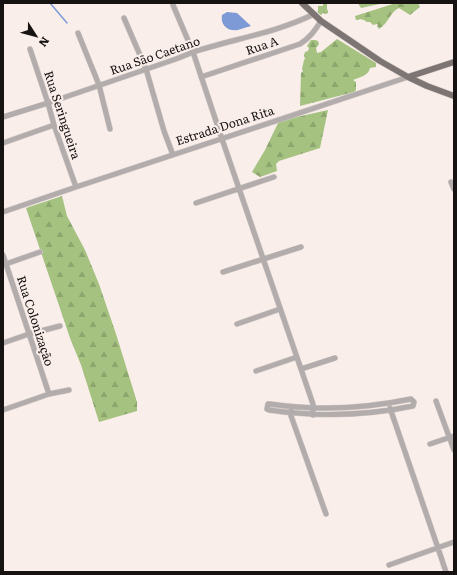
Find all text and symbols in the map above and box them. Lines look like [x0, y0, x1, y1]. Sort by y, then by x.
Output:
north arrow [16, 16, 56, 56]
street label: Rua São Caetano [107, 31, 202, 79]
street label: Rua A [243, 31, 281, 59]
text: N [36, 34, 54, 51]
street label: Rua Seringueira [40, 68, 86, 162]
street label: Estrada Dona Rita [173, 101, 277, 149]
street label: Rua Colonização [13, 273, 59, 368]

